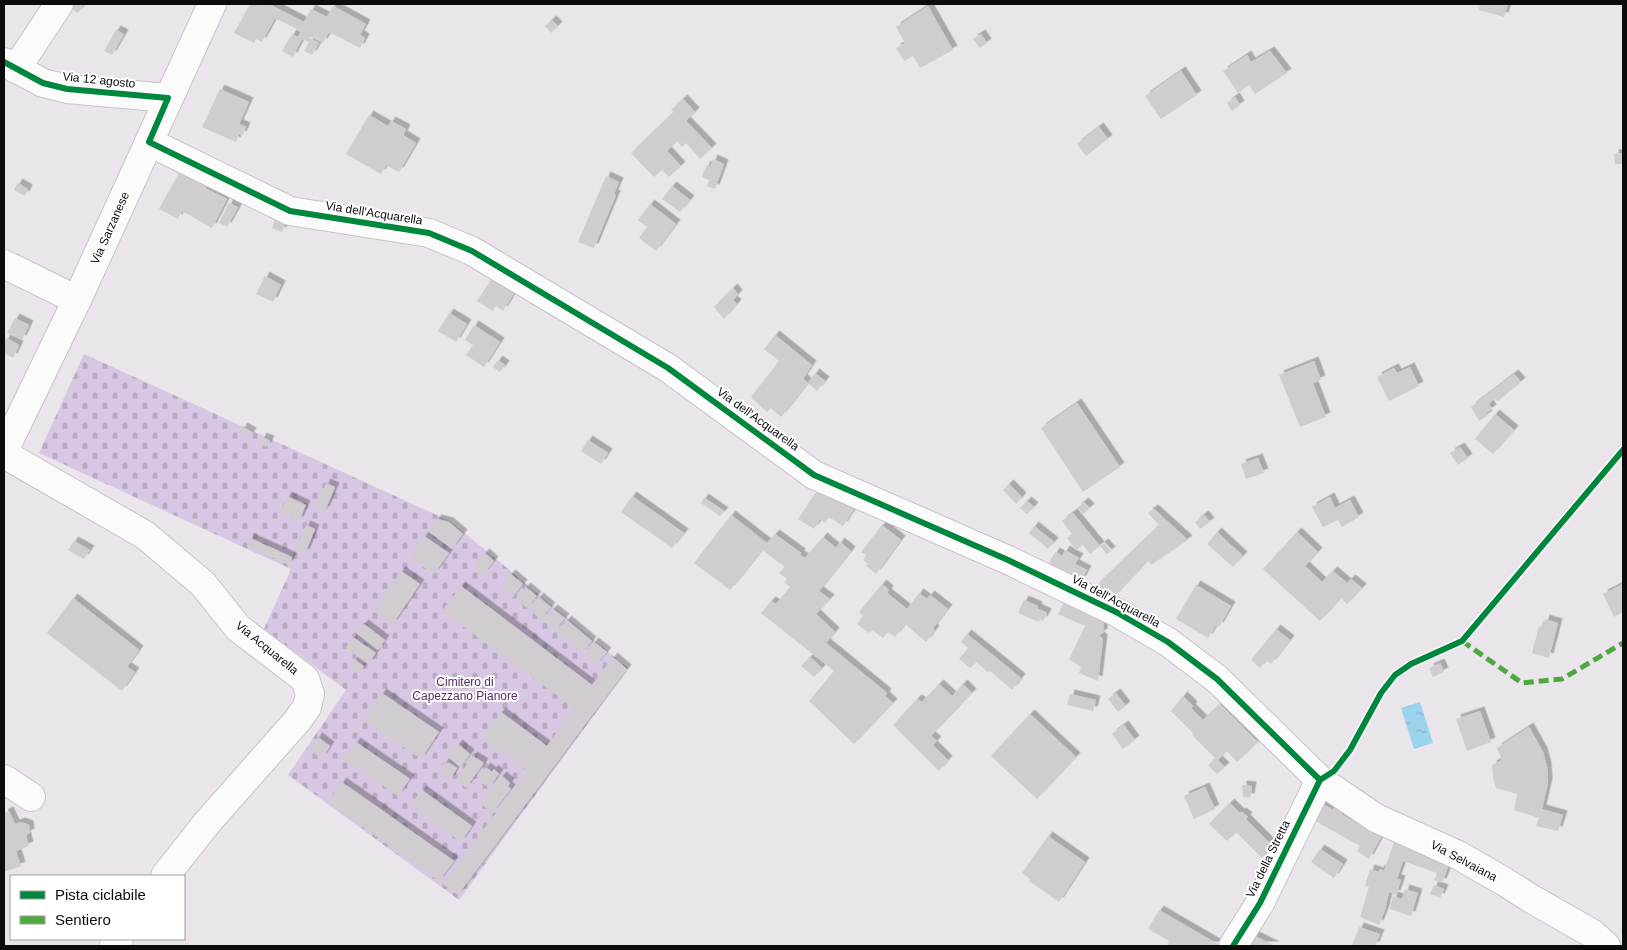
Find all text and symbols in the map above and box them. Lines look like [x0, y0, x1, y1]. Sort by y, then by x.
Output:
street label: Via 12 agosto [62, 69, 136, 91]
street label: Via Sarzanese [88, 189, 132, 266]
street label: Via dell'Acquarella [324, 198, 424, 228]
street label: Via dell'Acquarella [714, 384, 802, 454]
street label: Via dell'Acquarella [1069, 572, 1163, 630]
street label: Via Acquarella [233, 618, 301, 678]
park label: Cimitero di Capezzano Pianore [412, 675, 518, 703]
street label: Via della Stretta [1243, 818, 1293, 900]
street label: Via Selvaiana [1428, 838, 1500, 885]
legend [10, 875, 185, 940]
text: Pista ciclabile [55, 886, 146, 903]
text: Sentiero [55, 911, 111, 928]

